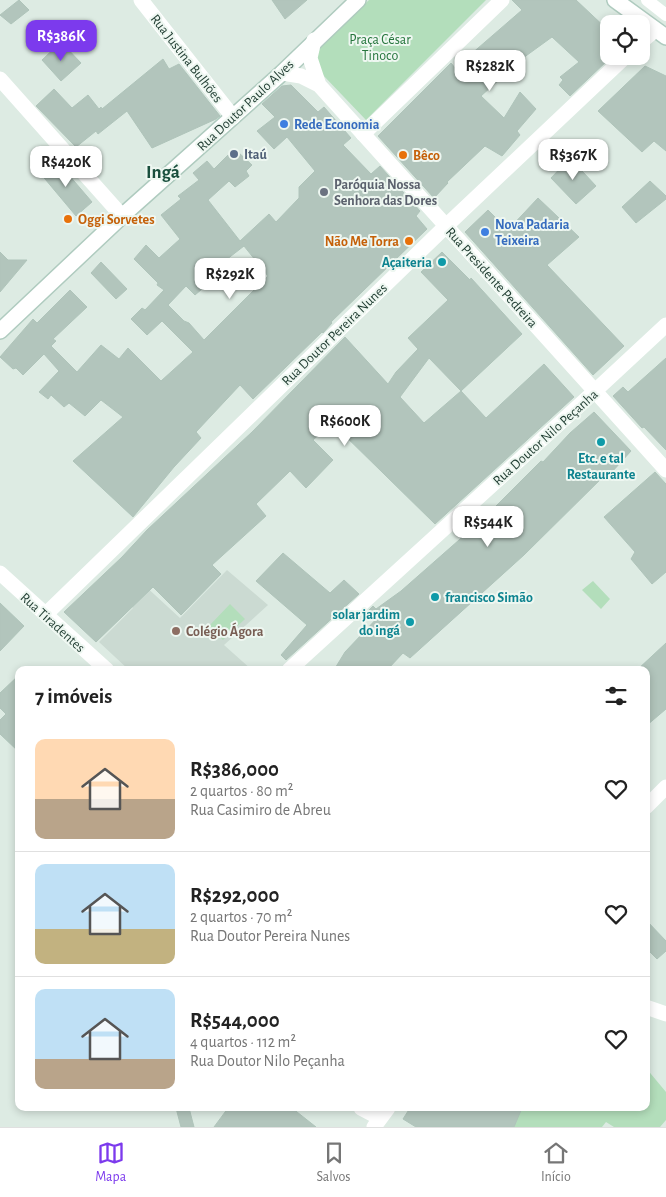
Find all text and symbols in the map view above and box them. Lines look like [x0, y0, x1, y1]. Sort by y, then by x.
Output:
street label: Rua Justina Bulhões [148, 12, 225, 105]
map controls [600, 15, 650, 65]
button: locate [600, 15, 650, 65]
pin: R$386K [20, 20, 102, 62]
text: R$386K [37, 28, 85, 44]
park label: Praça César Tinoco [349, 33, 411, 63]
pin: R$282K [449, 49, 531, 92]
street label: Rua Doutor Paulo Alves [195, 58, 297, 154]
text: R$282K [466, 58, 514, 74]
marker: Rede Economia [278, 118, 290, 130]
place label: Rede Economia [294, 118, 380, 132]
pin: R$367K [532, 138, 614, 181]
pin: R$420K [25, 146, 107, 188]
text: R$367K [549, 147, 597, 163]
marker: Itaú [228, 148, 240, 160]
place label: Itaú [244, 148, 267, 162]
marker: Bêco [397, 149, 409, 161]
place label: Bêco [413, 149, 440, 163]
text: R$420K [41, 154, 91, 170]
district label: Ingá [146, 163, 180, 182]
place label: Paróquia Nossa Senhora das Dores [334, 178, 437, 208]
marker: Paróquia Nossa Senhora das Dores [318, 186, 330, 198]
marker: Oggi Sorvetes [62, 213, 74, 225]
place label: Oggi Sorvetes [78, 213, 155, 227]
place label: Nova Padaria Teixeira [495, 218, 570, 248]
street label: Rua Presidente Pedreira [443, 225, 540, 331]
marker: Nova Padaria Teixeira [479, 226, 491, 238]
place label: Não Me Torra [325, 235, 399, 249]
marker: Não Me Torra [403, 235, 415, 247]
place label: Açaiteria [382, 256, 432, 270]
marker: Açaiteria [436, 256, 448, 268]
pin: R$292K [189, 258, 271, 300]
text: R$292K [206, 266, 254, 282]
street label: Rua Doutor Pereira Nunes [279, 281, 390, 388]
street label: Rua Doutor Nilo Peçanha [491, 387, 601, 488]
pin: R$600K [304, 404, 386, 447]
text: R$600K [320, 413, 370, 429]
marker: Etc. e tal Restaurante [595, 436, 607, 448]
place label: Etc. e tal Restaurante [567, 452, 636, 482]
pin: R$544K [447, 506, 529, 548]
text: R$544K [464, 514, 513, 530]
street label: Rua Tiradentes [17, 590, 87, 655]
marker: francisco Simão [429, 591, 441, 603]
place label: francisco Simão [445, 591, 533, 605]
place label: solar jardim do ingá [333, 608, 400, 638]
marker: solar jardim do ingá [404, 616, 416, 628]
place label: Colégio Ágora [186, 622, 264, 639]
marker: Colégio Ágora [170, 625, 182, 637]
icon: filters [602, 682, 630, 710]
text: 7 imóveis [35, 686, 112, 707]
icon: home [75, 759, 135, 819]
text: R$386,000 [190, 759, 279, 780]
icon: heart [602, 775, 630, 803]
text: 2 quartos · 80 m² [190, 783, 293, 799]
text: Rua Casimiro de Abreu [190, 802, 331, 818]
icon: home [75, 884, 135, 944]
text: R$292,000 [190, 885, 279, 906]
icon: heart [602, 900, 630, 928]
text: 2 quartos · 70 m² [190, 909, 292, 925]
text: Rua Doutor Pereira Nunes [190, 928, 350, 944]
icon: home [75, 1009, 135, 1069]
text: R$544,000 [190, 1010, 280, 1031]
icon: heart [602, 1025, 630, 1053]
text: 4 quartos · 112 m² [190, 1034, 296, 1050]
text: Rua Doutor Nilo Peçanha [190, 1053, 345, 1069]
tab: Mapa [95, 1139, 126, 1186]
tab: Salvos [317, 1139, 351, 1186]
tab: Início [541, 1139, 571, 1186]

